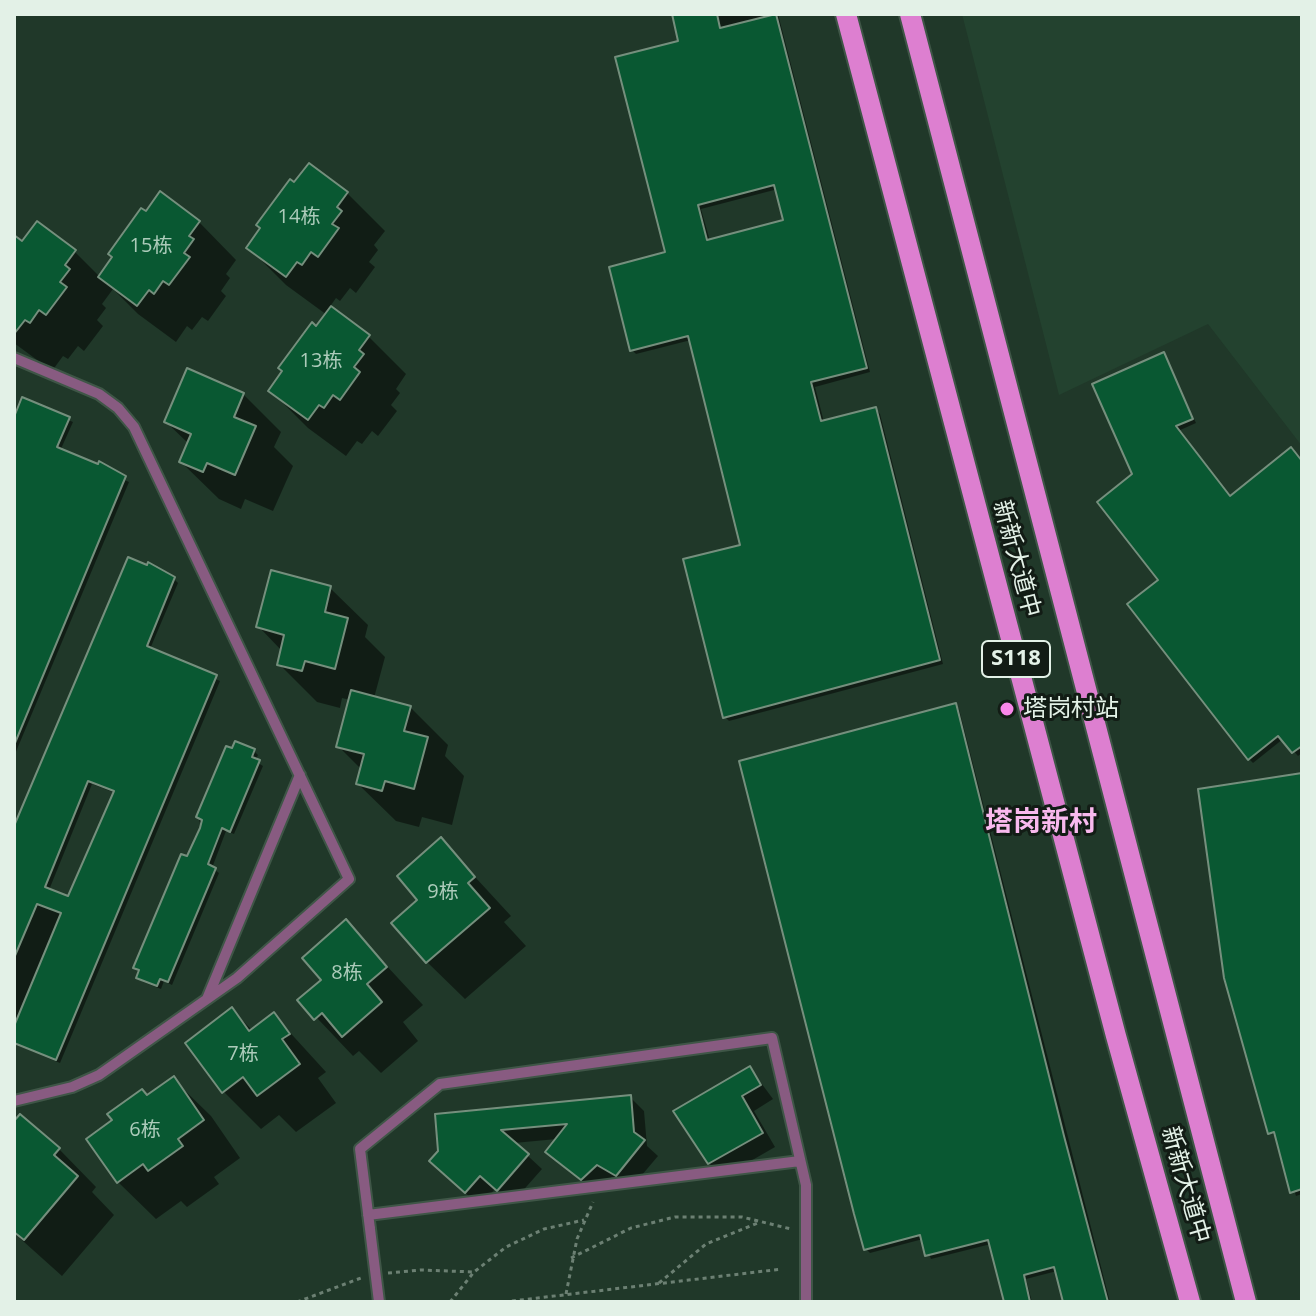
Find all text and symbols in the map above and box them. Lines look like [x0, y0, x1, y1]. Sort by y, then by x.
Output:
house number: 14栋 [278, 205, 320, 229]
house number: 15栋 [130, 234, 172, 258]
house number: 13栋 [300, 349, 342, 373]
street label: 新新大道中 [987, 497, 1045, 621]
road number: S118 [982, 641, 1050, 677]
place label: 塔岗村站 [1023, 695, 1119, 723]
marker: 塔岗村站 [998, 700, 1016, 718]
district label: 塔岗新村 [985, 806, 1097, 840]
house number: 9栋 [427, 880, 459, 904]
house number: 8栋 [331, 961, 363, 985]
house number: 7栋 [227, 1042, 259, 1066]
house number: 6栋 [129, 1118, 161, 1142]
street label: 新新大道中 [1155, 1123, 1215, 1247]

